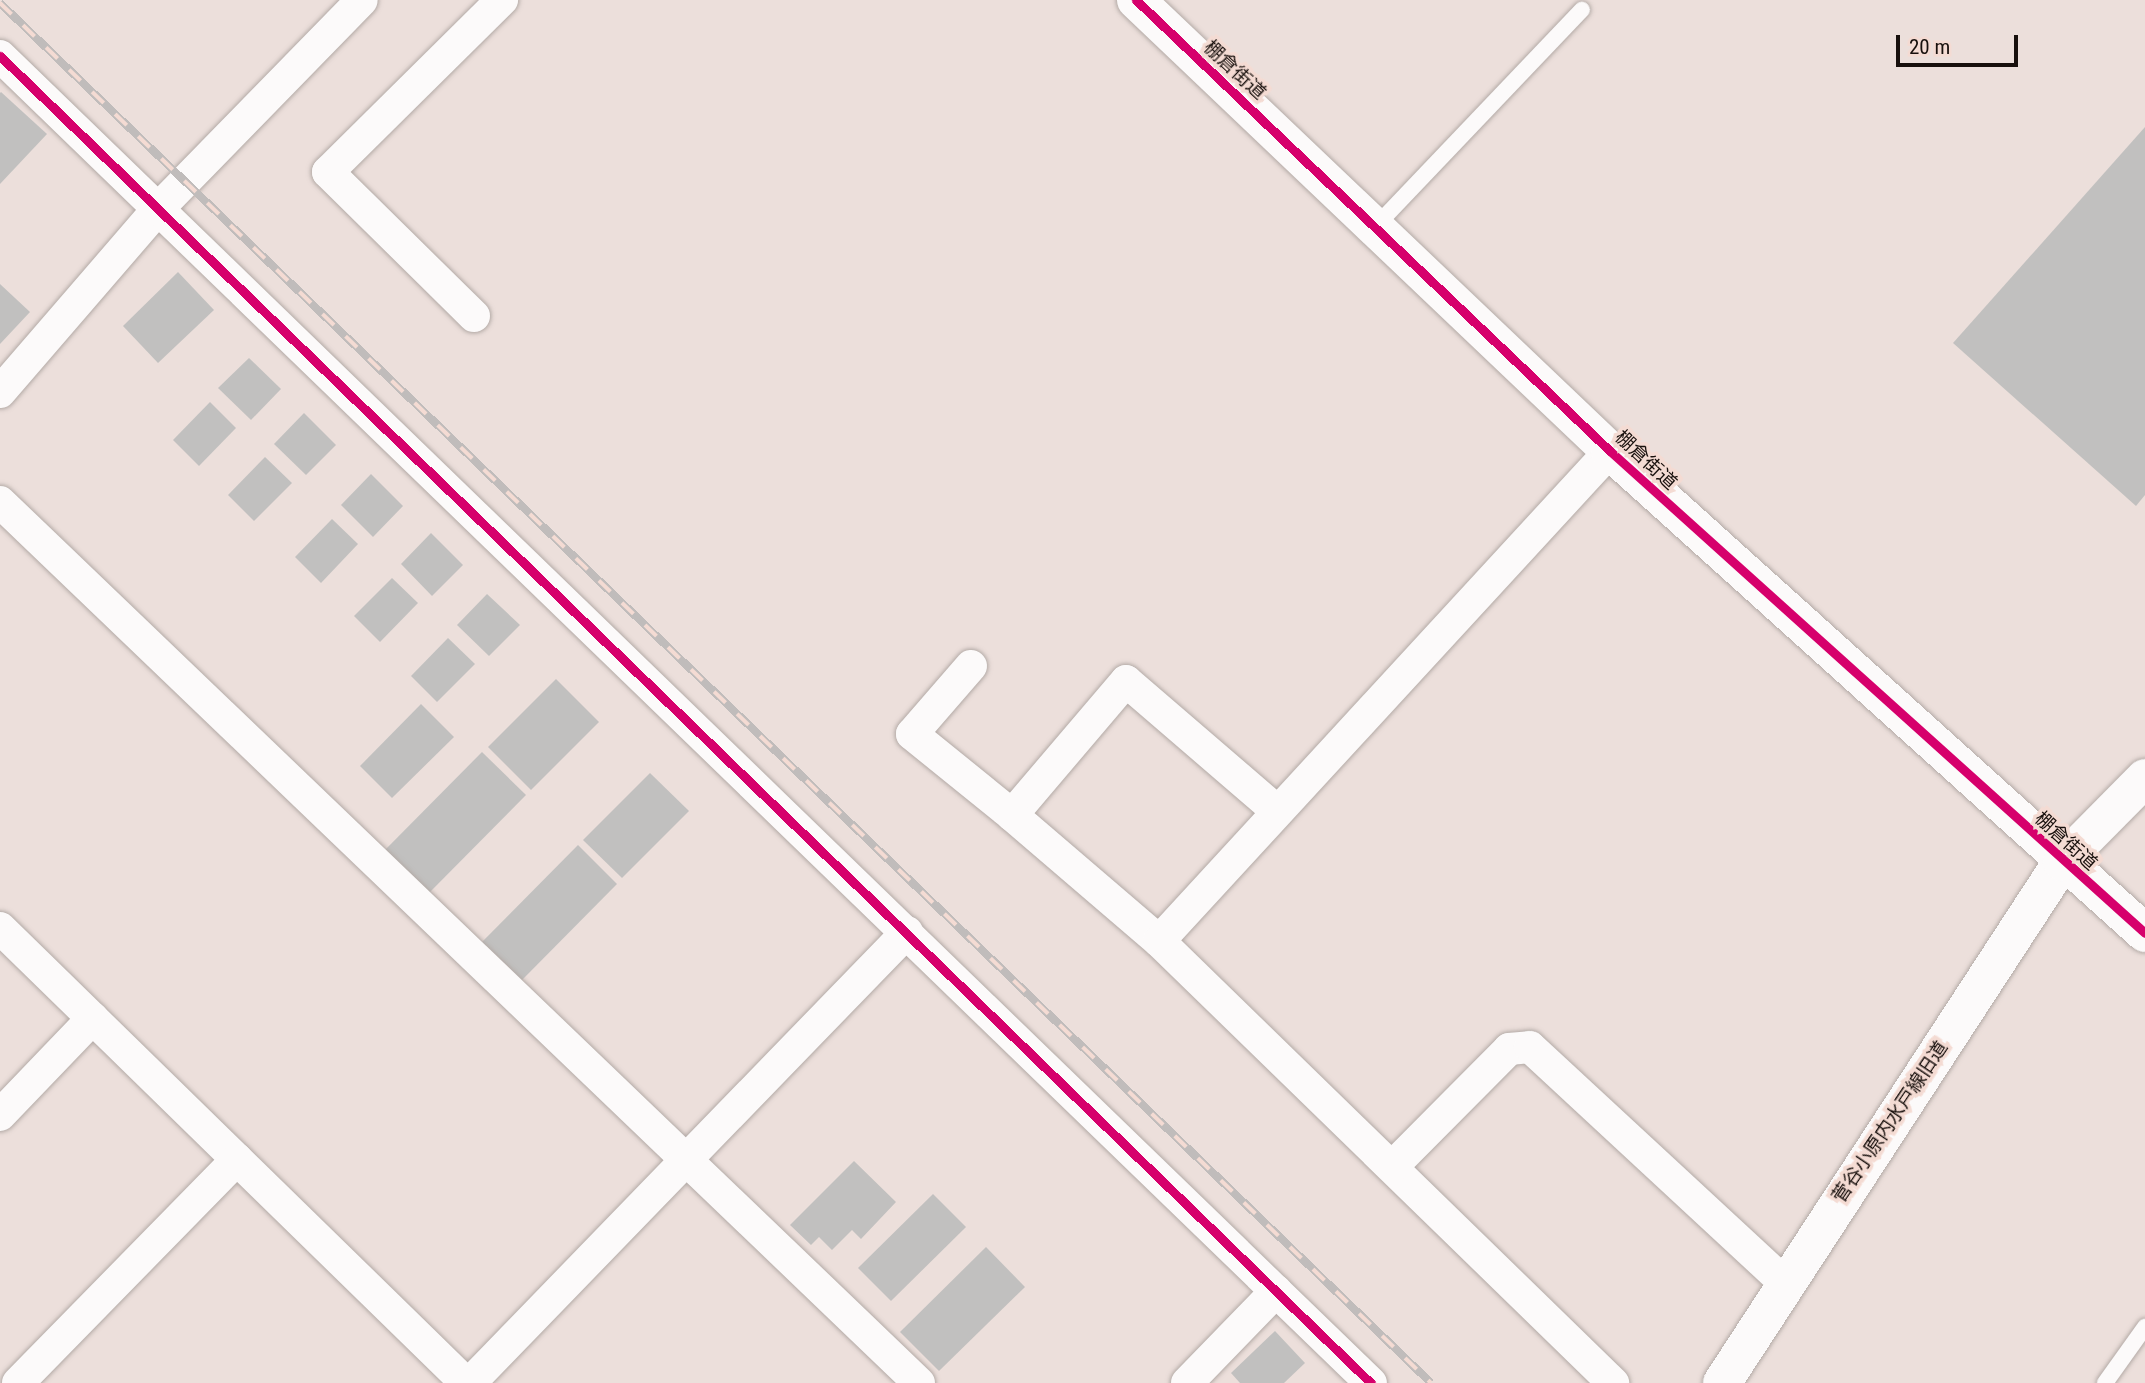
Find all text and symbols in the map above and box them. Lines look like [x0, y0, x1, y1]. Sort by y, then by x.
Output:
scale bar [1900, 21, 2022, 65]
text: 20 m [1909, 35, 1950, 59]
street label: 棚倉街道 [1199, 36, 1271, 104]
street label: 棚倉街道 [1610, 426, 1682, 494]
street label: 棚倉街道 [2030, 807, 2102, 875]
street label: 菅谷小原内水戸線旧道 [1827, 1037, 1953, 1207]

